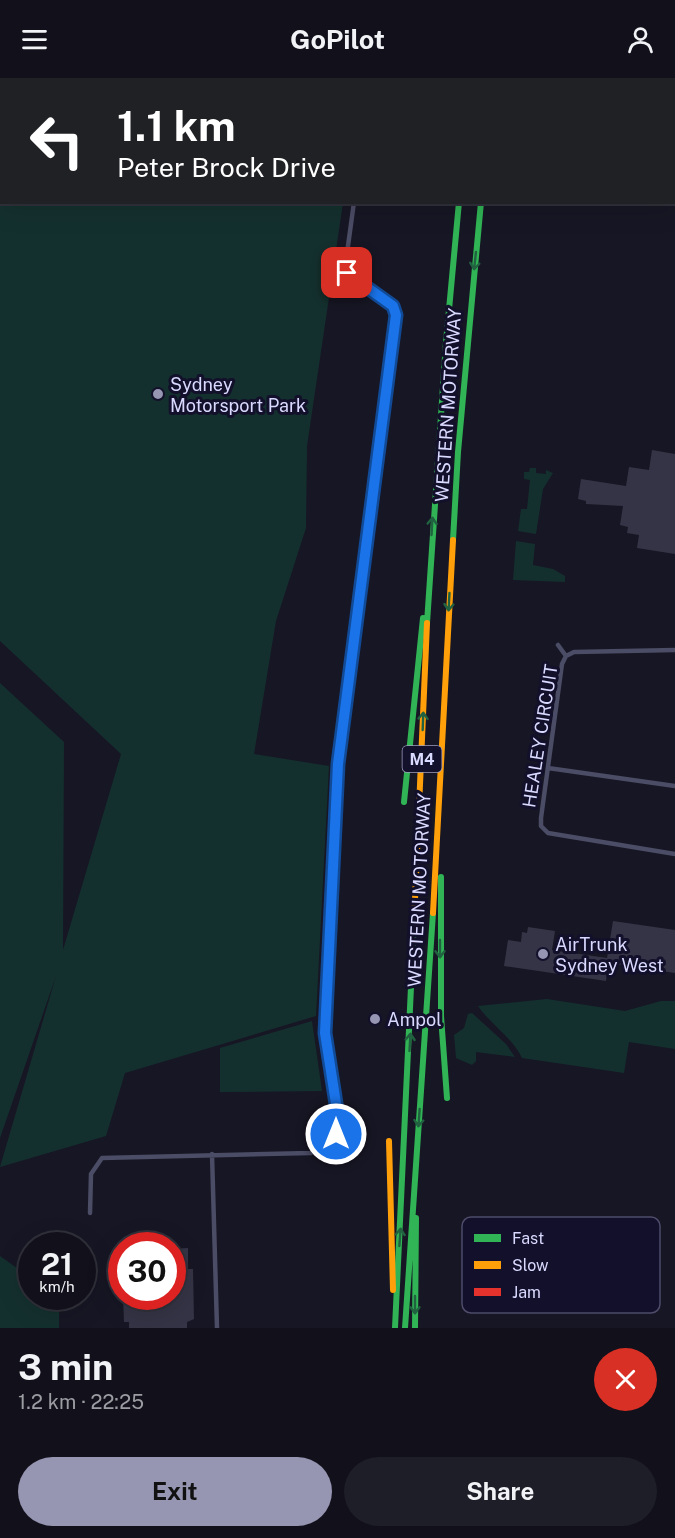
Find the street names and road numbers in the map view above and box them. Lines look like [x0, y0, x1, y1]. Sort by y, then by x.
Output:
street label: WESTERN MOTORWAY [431, 307, 465, 503]
street label: HEALEY CIRCUIT [518, 662, 562, 809]
road number: M4 [402, 746, 442, 772]
street label: WESTERN MOTORWAY [403, 792, 435, 988]

